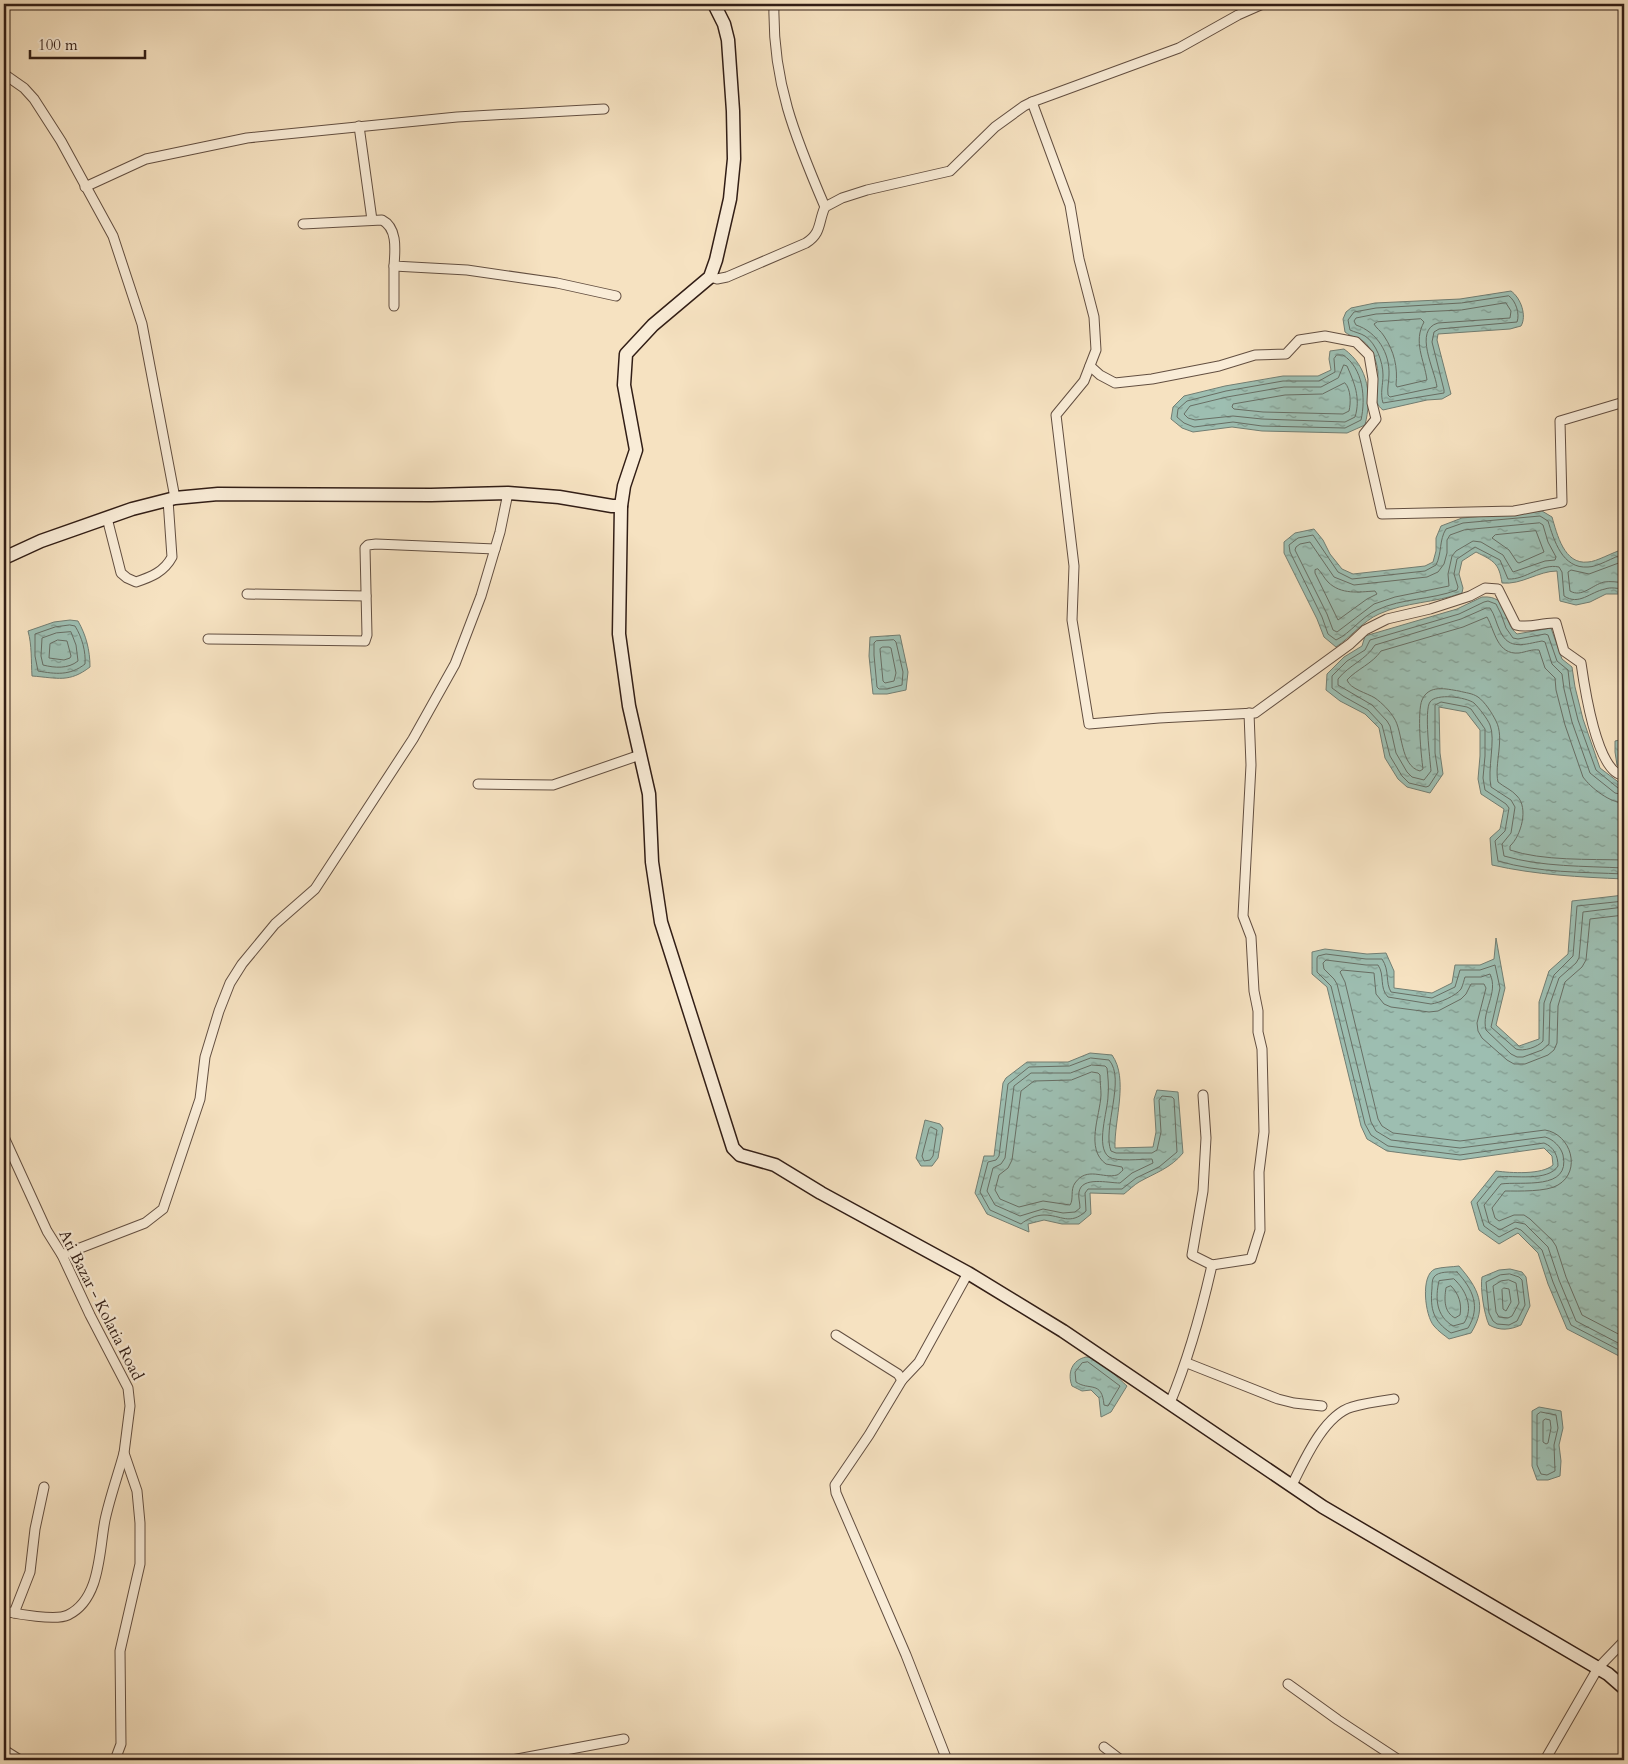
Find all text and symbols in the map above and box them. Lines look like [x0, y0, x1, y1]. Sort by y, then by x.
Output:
scale bar [30, 28, 145, 60]
text: 100 m [38, 35, 78, 55]
street label: Ati Bazar - Kolatia Road [53, 1226, 149, 1384]

